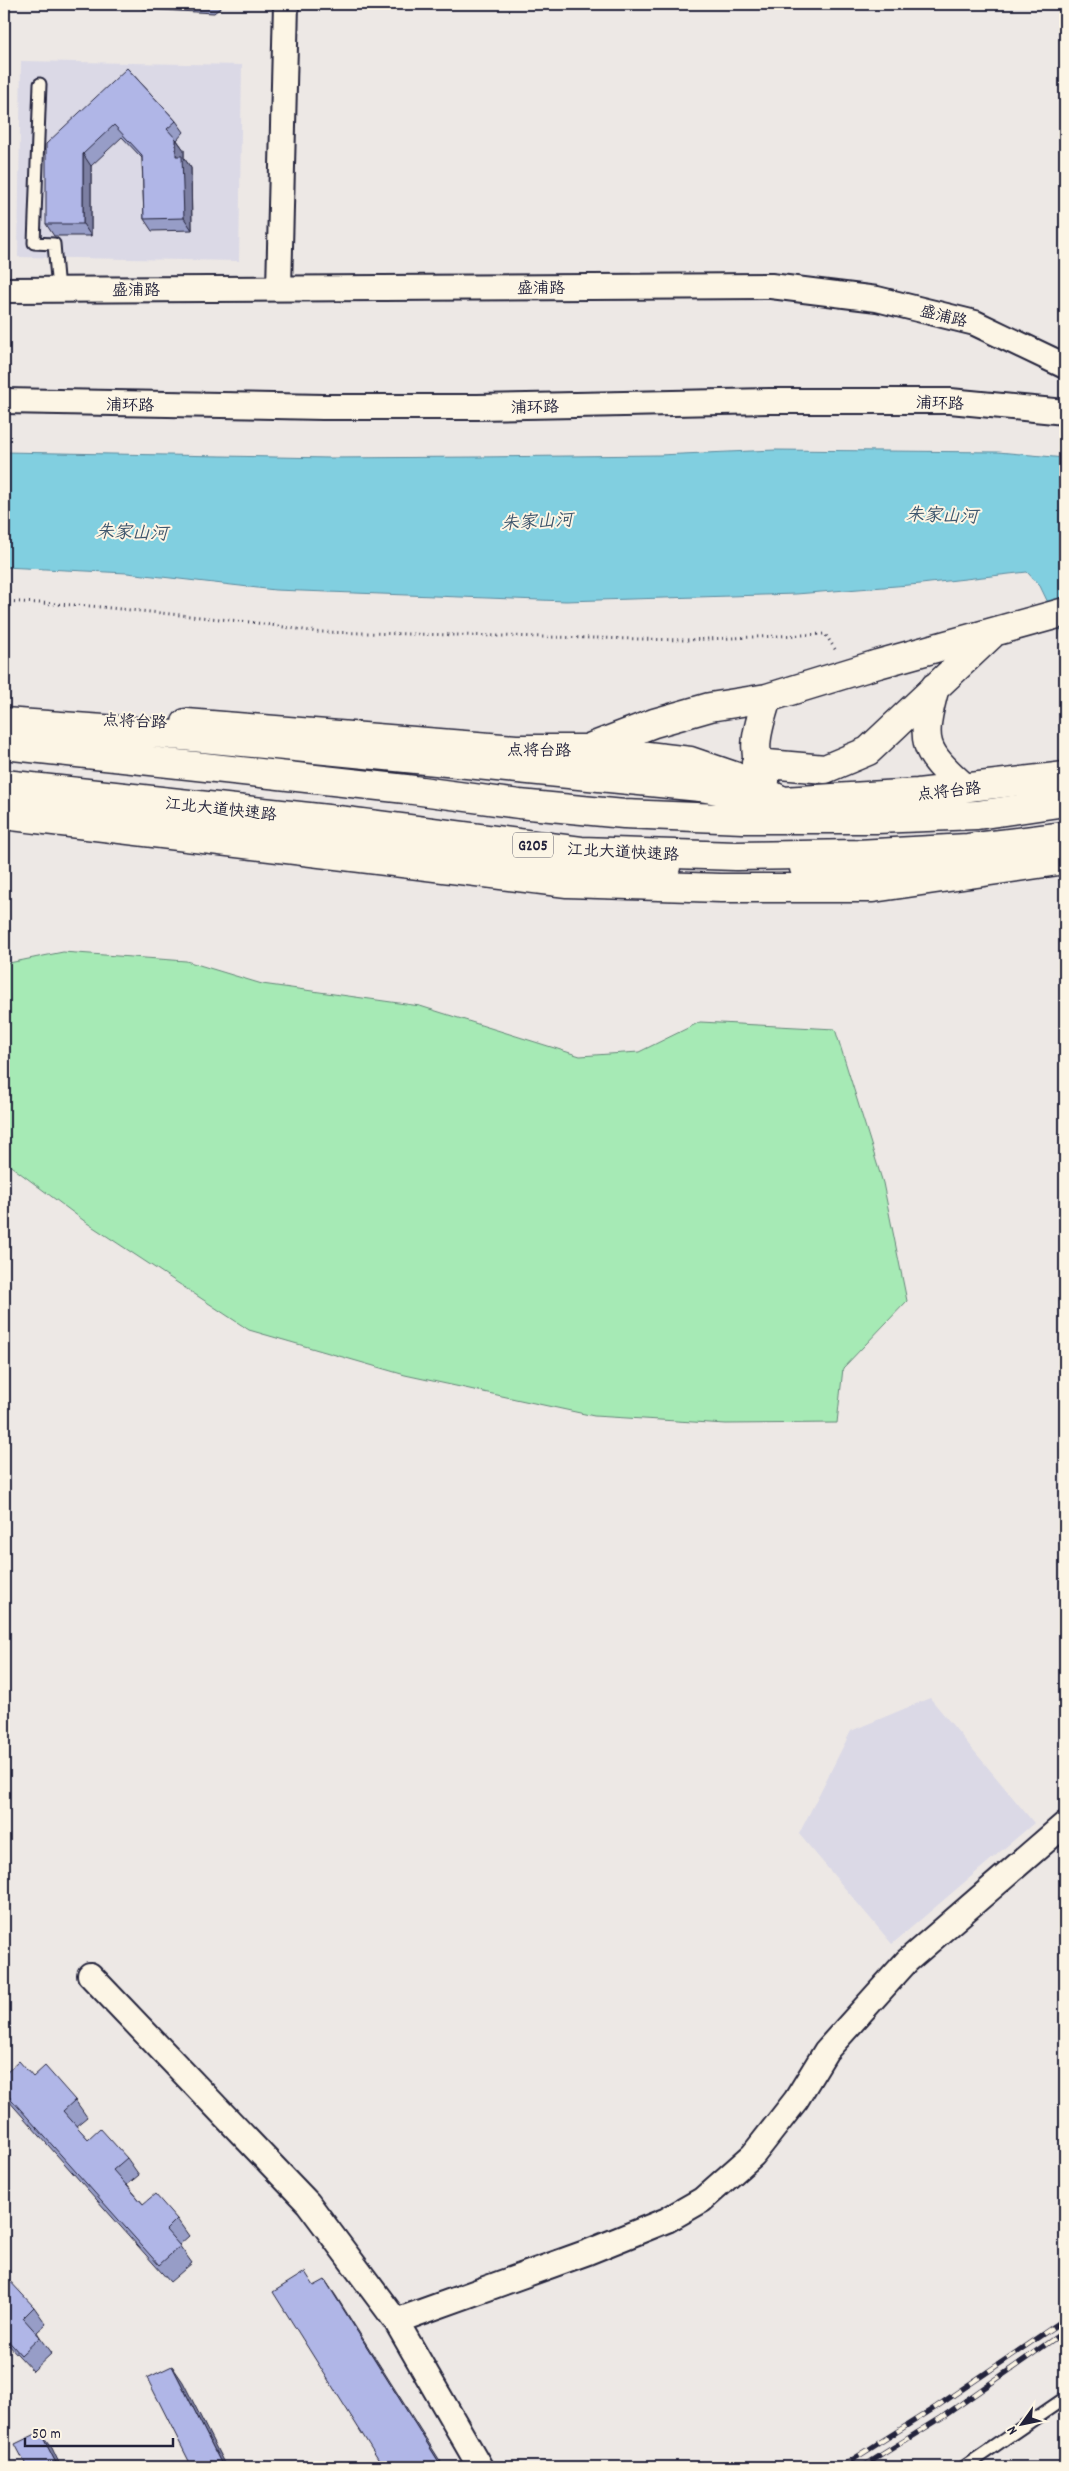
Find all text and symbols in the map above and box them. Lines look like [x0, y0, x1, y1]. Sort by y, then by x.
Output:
street label: 盛浦路 [517, 278, 565, 301]
street label: 盛浦路 [112, 280, 160, 303]
street label: 盛浦路 [917, 300, 969, 334]
street label: 浦环路 [916, 392, 964, 417]
street label: 浦环路 [106, 395, 154, 418]
street label: 浦环路 [511, 397, 559, 420]
water label: 朱家山河 [905, 504, 981, 531]
water label: 朱家山河 [501, 509, 577, 538]
water label: 朱家山河 [95, 521, 171, 548]
street label: 点将台路 [102, 709, 167, 736]
street label: 点将台路 [507, 739, 571, 764]
street label: 点将台路 [916, 778, 982, 807]
street label: 江北大道快速路 [164, 793, 278, 828]
road number: G205 [513, 832, 553, 858]
street label: 江北大道快速路 [566, 839, 679, 868]
north arrow [996, 2398, 1046, 2448]
scale bar [25, 2416, 172, 2448]
text: N [1002, 2422, 1023, 2438]
text: 50 m [32, 2424, 61, 2446]

